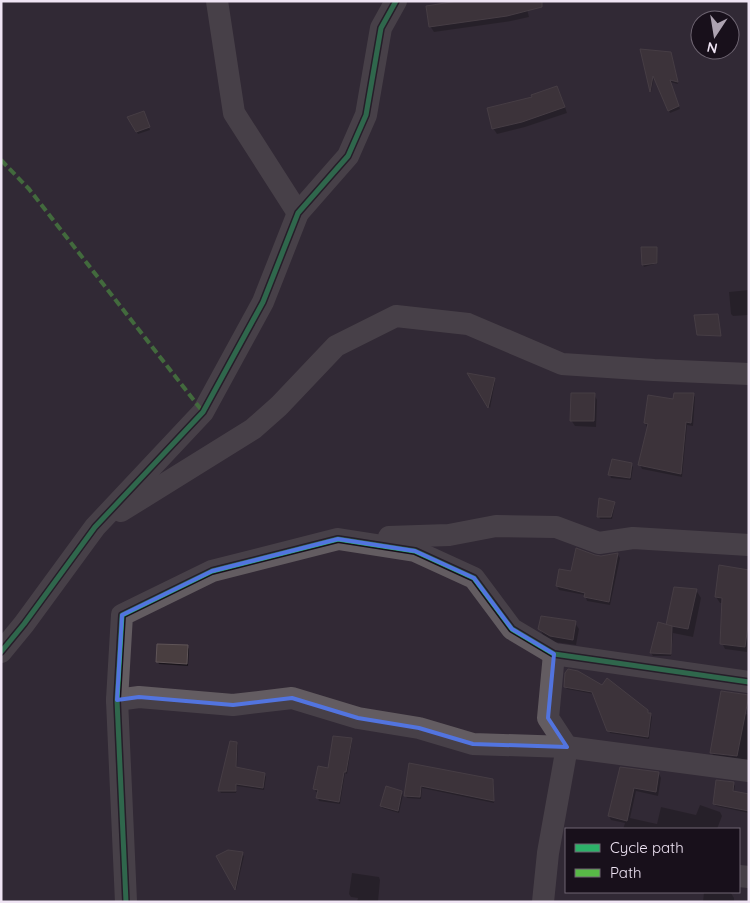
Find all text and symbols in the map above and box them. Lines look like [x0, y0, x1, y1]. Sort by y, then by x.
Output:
north arrow [690, 10, 740, 60]
text: N [705, 38, 719, 58]
legend [565, 828, 740, 893]
text: Cycle path [610, 838, 684, 857]
text: Path [610, 863, 642, 882]

